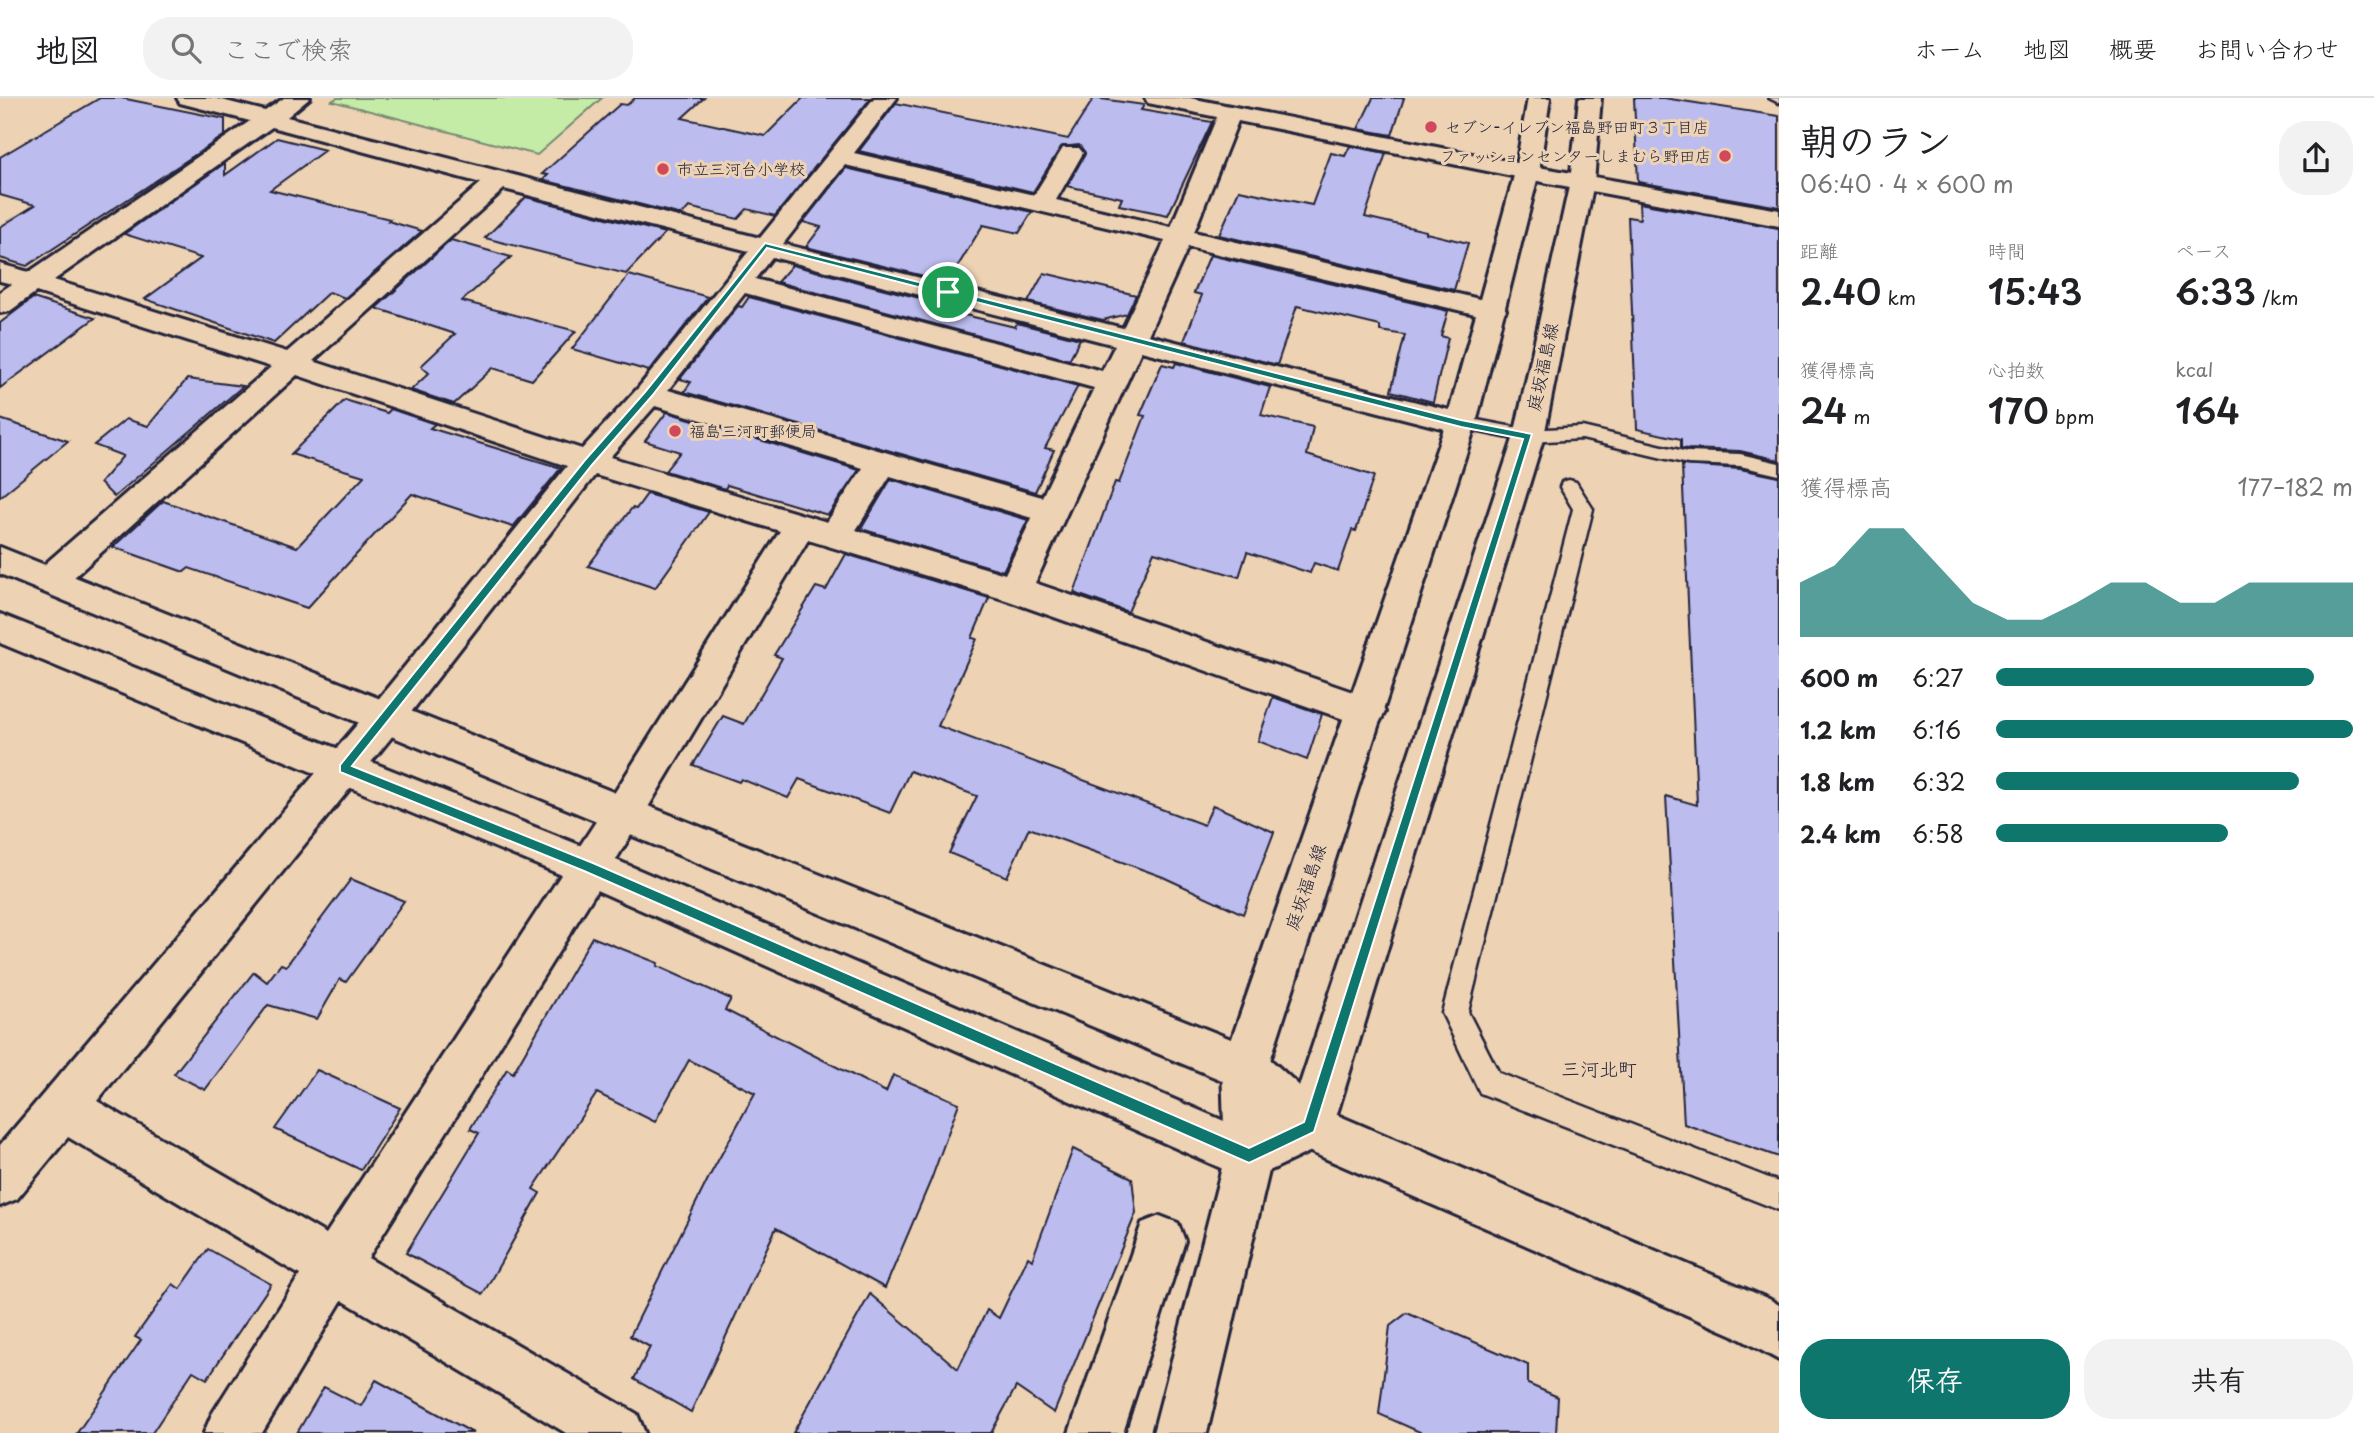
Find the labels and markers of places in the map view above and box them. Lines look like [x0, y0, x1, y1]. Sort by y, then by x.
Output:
place label: セブン-イレブン福島野田町３丁目店 [1445, 114, 1709, 138]
marker: セブン-イレブン福島野田町３丁目店 [1423, 119, 1439, 135]
place label: ファッションセンターしまむら野田店 [1440, 143, 1711, 167]
marker: ファッションセンターしまむら野田店 [1717, 148, 1733, 164]
place label: 市立三河台小学校 [677, 156, 805, 180]
marker: 市立三河台小学校 [655, 161, 671, 177]
pin [918, 262, 978, 322]
place label: 福島三河町郵便局 [689, 418, 817, 442]
marker: 福島三河町郵便局 [667, 423, 683, 439]

